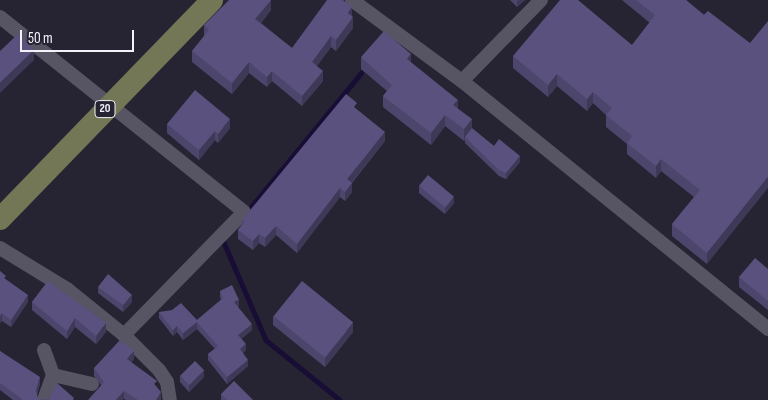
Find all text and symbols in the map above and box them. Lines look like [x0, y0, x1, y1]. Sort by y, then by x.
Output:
scale bar [22, 20, 136, 52]
text: 50 m [28, 29, 53, 48]
road number: 20 [94, 100, 116, 118]

